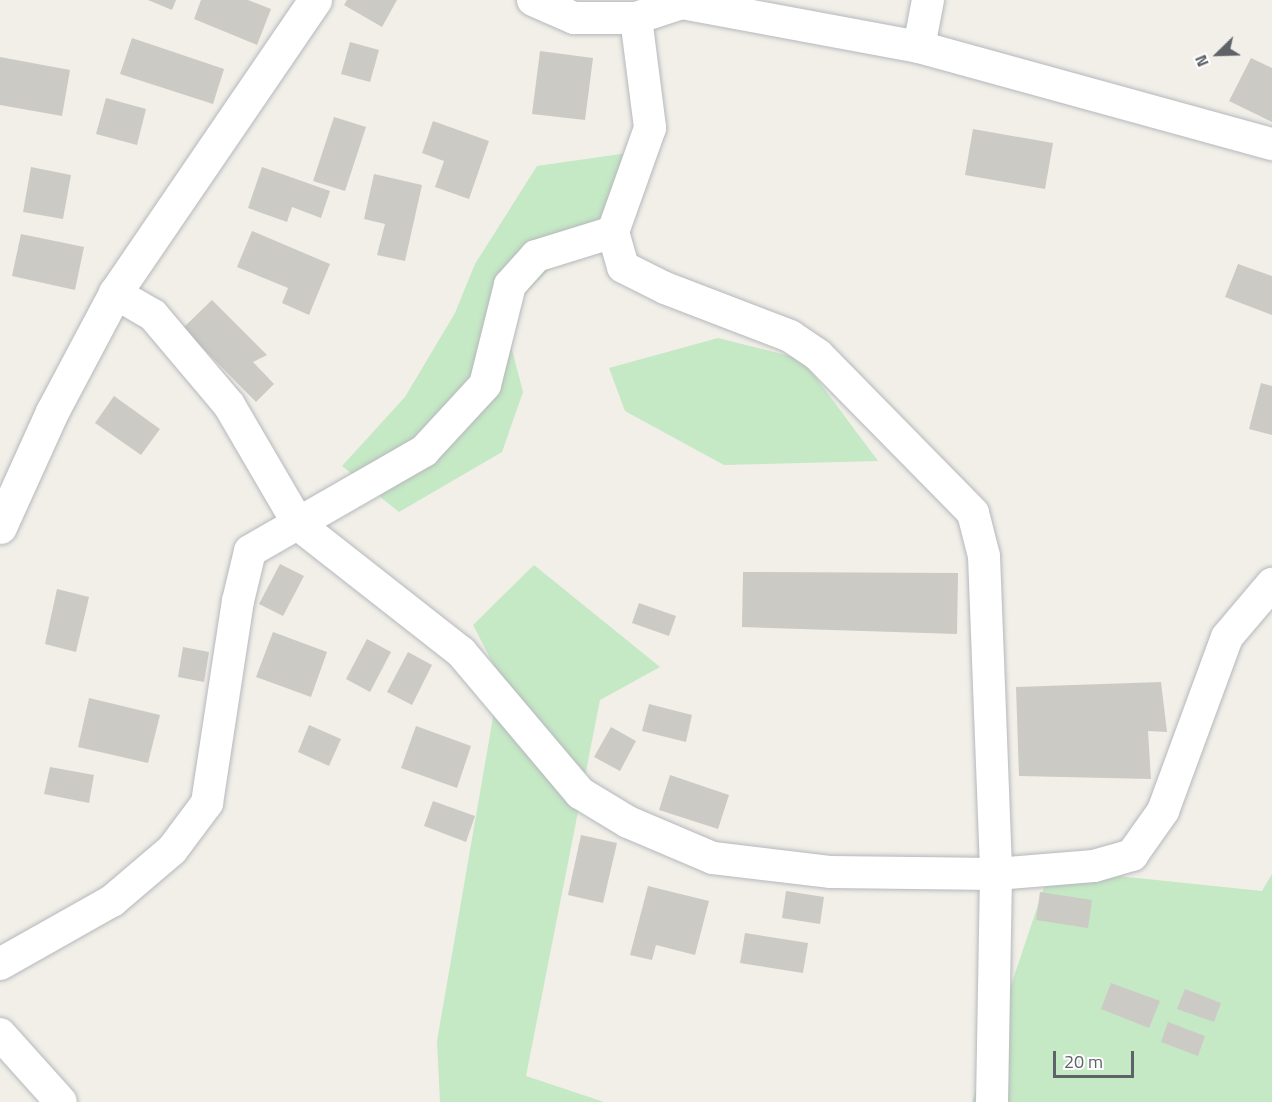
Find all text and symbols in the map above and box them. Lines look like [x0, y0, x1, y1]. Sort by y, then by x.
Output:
north arrow [1188, 24, 1248, 84]
text: N [1188, 51, 1215, 71]
scale bar [1056, 1039, 1137, 1077]
text: 20 m [1064, 1048, 1103, 1075]

